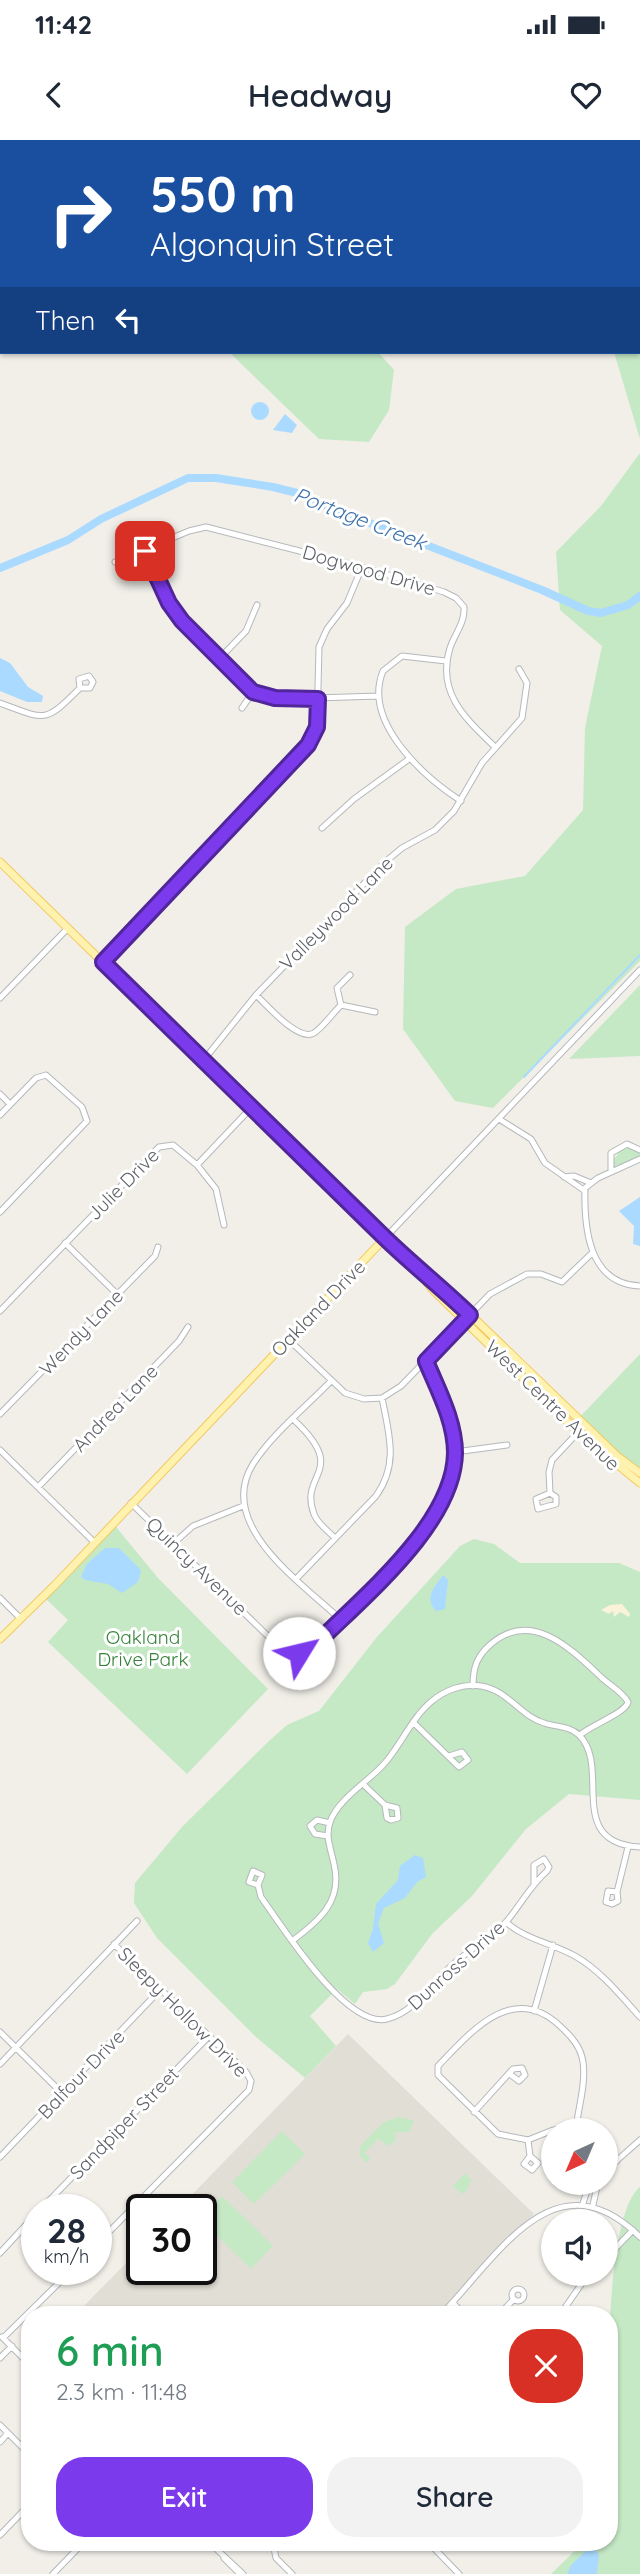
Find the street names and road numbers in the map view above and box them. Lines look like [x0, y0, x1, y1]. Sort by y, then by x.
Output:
street label: Dogwood Drive [300, 540, 438, 600]
street label: Valleywood Lane [274, 851, 398, 975]
street label: Julie Drive [82, 1143, 164, 1225]
street label: Oakland Drive [266, 1255, 370, 1361]
street label: Wendy Lane [34, 1284, 128, 1380]
street label: West Centre Avenue [481, 1335, 625, 1475]
street label: Andrea Lane [67, 1359, 163, 1457]
street label: Quincy Avenue [141, 1512, 253, 1620]
street label: Dunross Drive [402, 1915, 510, 2015]
street label: Sleepy Hollow Drive [113, 1942, 253, 2082]
street label: Balfour Drive [32, 2024, 130, 2124]
street label: Sandpiper Street [64, 2062, 184, 2184]

